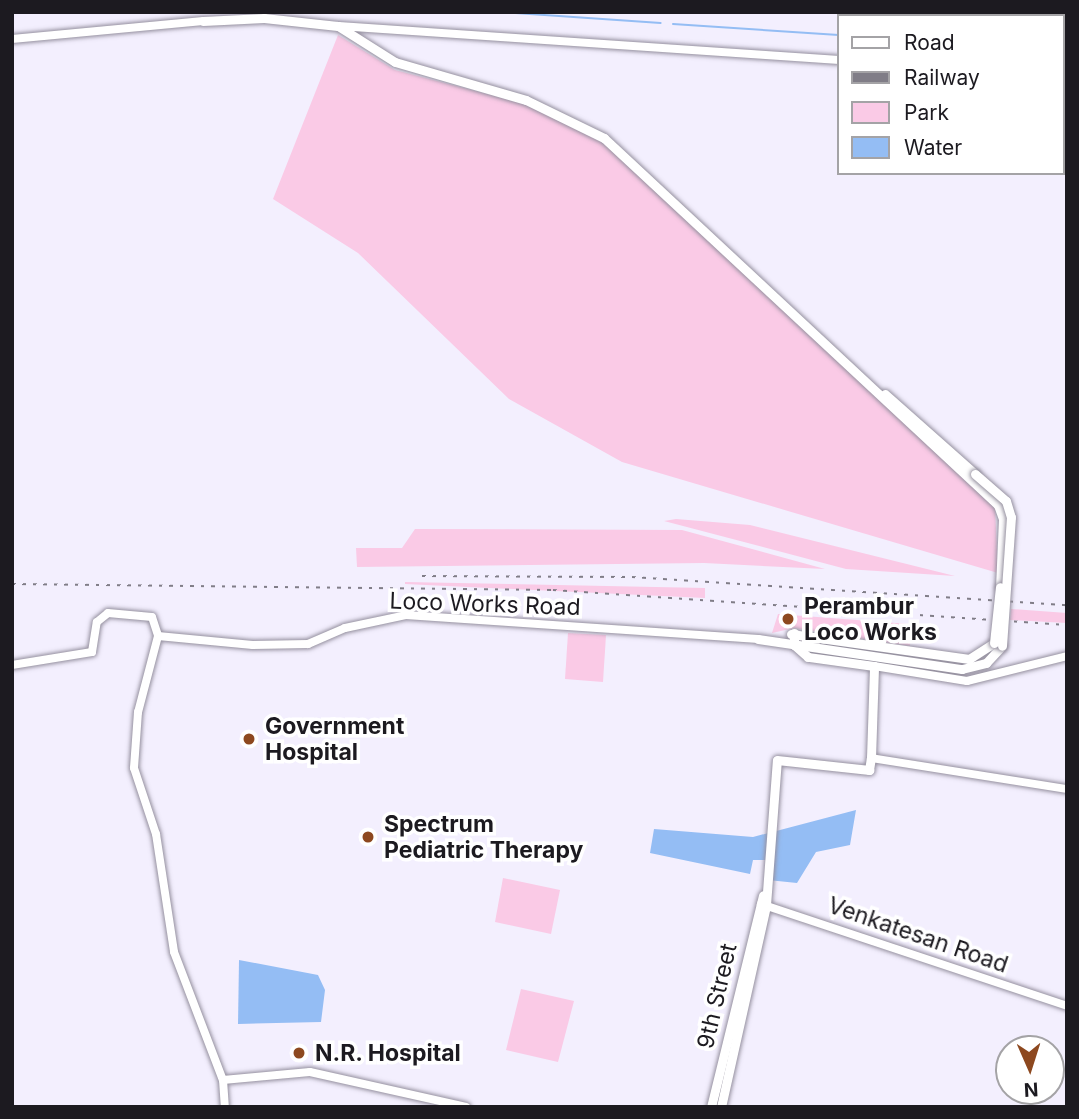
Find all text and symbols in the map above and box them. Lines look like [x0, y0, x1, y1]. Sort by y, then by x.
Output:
legend [838, 14, 1065, 175]
text: Road [904, 30, 955, 55]
text: Railway [904, 65, 980, 90]
text: Park [904, 100, 949, 125]
text: Water [904, 135, 962, 160]
street label: Loco Works Road [389, 587, 581, 621]
place label: Perambur Loco Works [804, 592, 937, 646]
marker: Perambur Loco Works [778, 609, 798, 629]
place label: Government Hospital [265, 712, 404, 766]
marker: Government Hospital [239, 729, 259, 749]
place label: Spectrum Pediatric Therapy [384, 810, 583, 864]
marker: Spectrum Pediatric Therapy [358, 827, 378, 847]
street label: Venkatesan Road [824, 891, 1012, 979]
street label: 9th Street [692, 941, 742, 1051]
north arrow [995, 1035, 1065, 1105]
place label: N.R. Hospital [315, 1039, 461, 1067]
marker: N.R. Hospital [289, 1043, 309, 1063]
text: N [1023, 1078, 1039, 1101]

